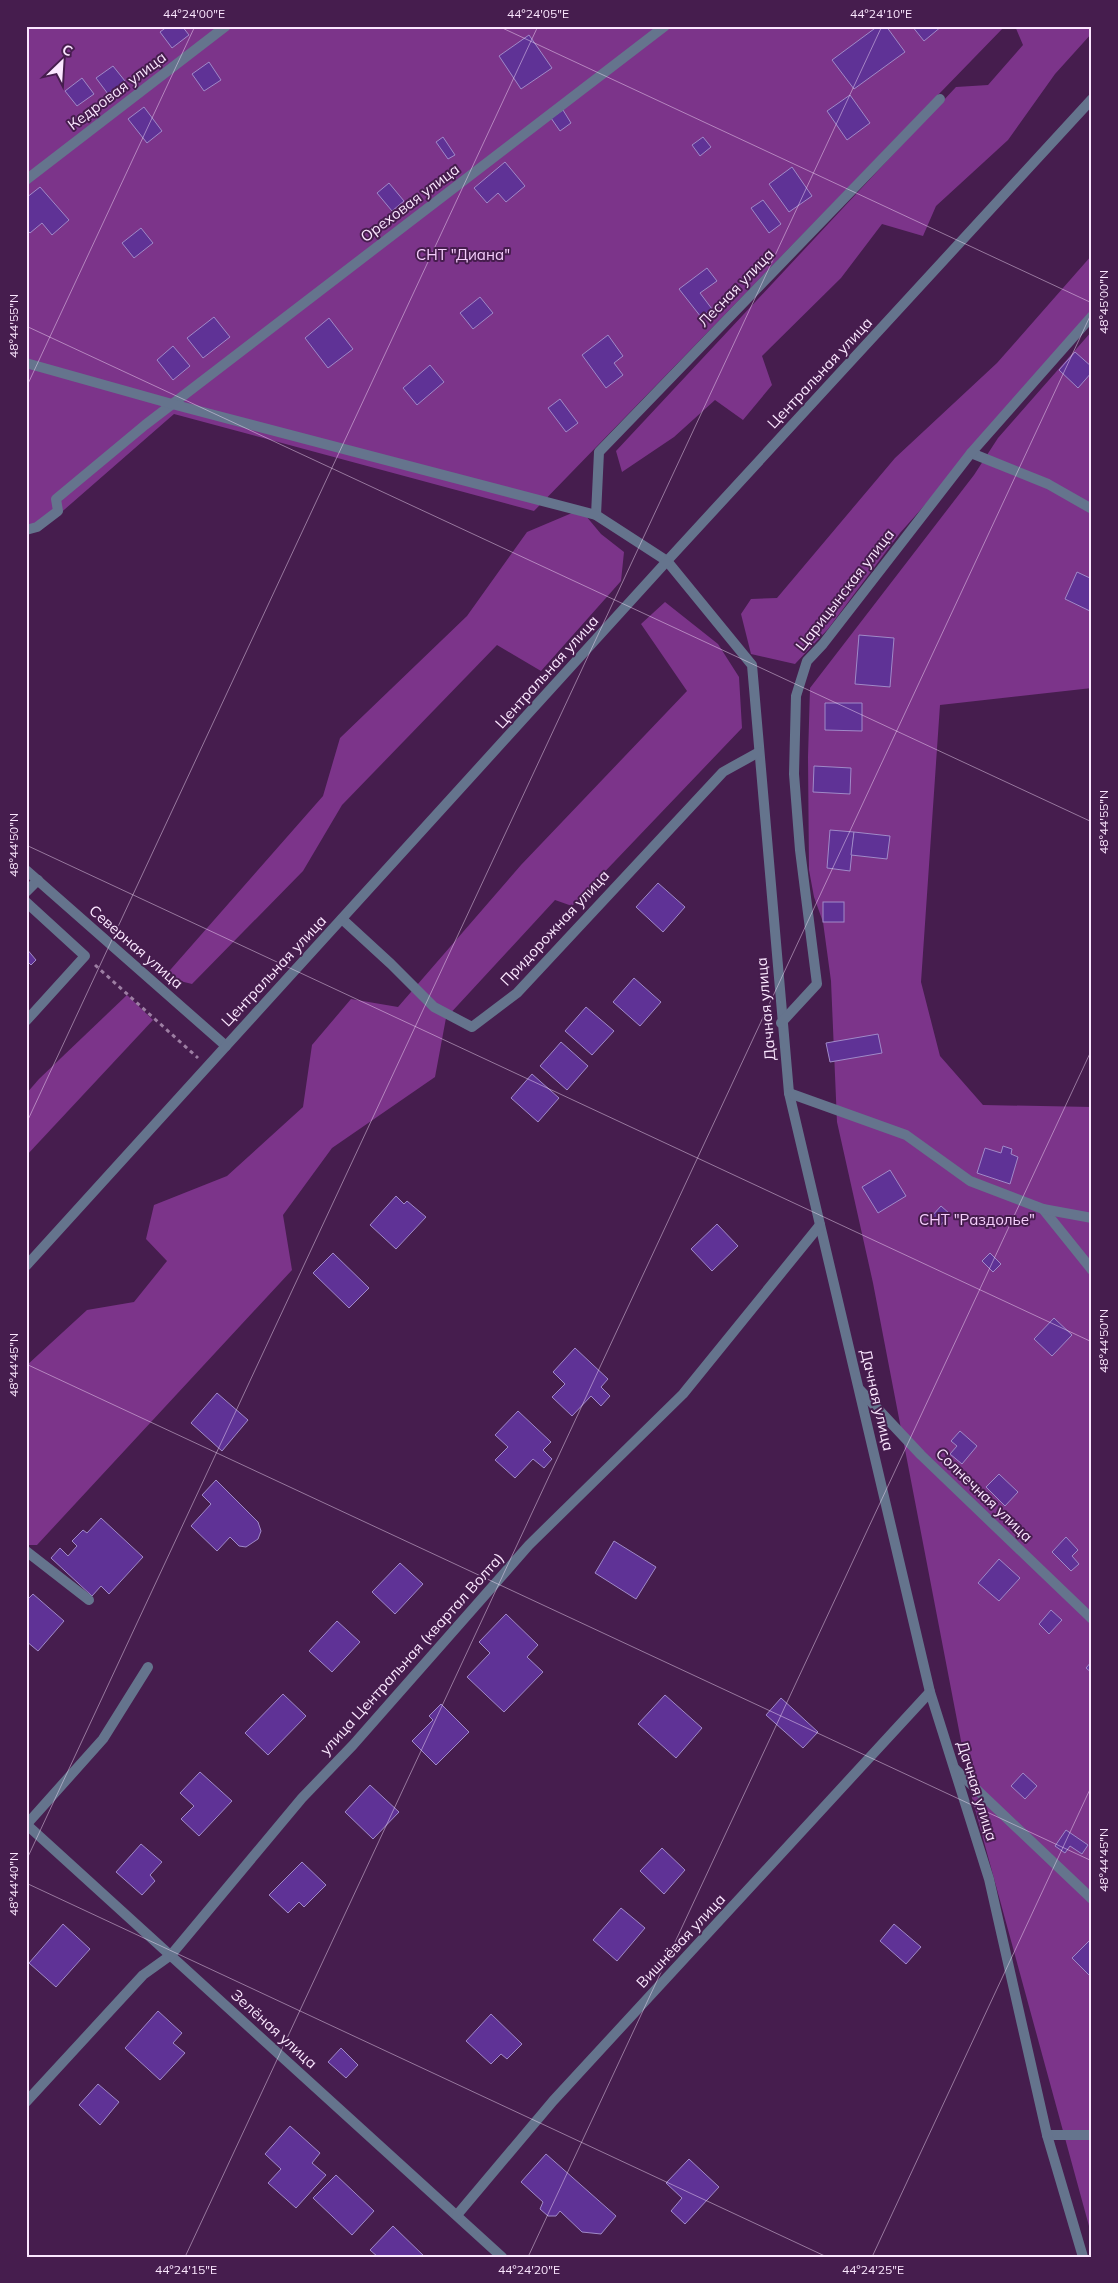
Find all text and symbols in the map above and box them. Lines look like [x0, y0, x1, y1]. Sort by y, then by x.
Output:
text: 44°24'00"E [163, 6, 225, 21]
text: 44°24'05"E [507, 6, 569, 21]
text: 44°24'10"E [850, 6, 912, 21]
north arrow [38, 38, 88, 88]
text: С [59, 40, 76, 60]
street label: Кедровая улица [64, 47, 170, 134]
street label: Ореховая улица [356, 159, 463, 246]
park label: СНТ "Диана" [416, 245, 510, 264]
street label: Лесная улица [694, 245, 778, 331]
text: 48°45'00"N [1096, 270, 1111, 334]
text: 48°44'55"N [6, 294, 21, 358]
street label: Центральная улица [763, 313, 876, 432]
street label: Царицынская улица [791, 525, 898, 654]
street label: Центральная улица [491, 611, 602, 732]
text: 48°44'55"N [1096, 790, 1111, 854]
text: 48°44'50"N [6, 813, 21, 877]
street label: Придорожная улица [496, 866, 613, 989]
street label: Северная улица [85, 901, 187, 993]
street label: Центральная улица [217, 911, 330, 1030]
street label: Дачная улица [752, 957, 779, 1061]
park label: СНТ "Раздолье" [919, 1210, 1035, 1229]
text: 48°44'50"N [1096, 1309, 1111, 1373]
text: 48°44'45"N [6, 1333, 21, 1397]
street label: Дачная улица [857, 1347, 898, 1453]
street label: Солнечная улица [932, 1444, 1037, 1546]
street label: улица Центральная (квартал Волта) [316, 1548, 508, 1759]
street label: Дачная улица [953, 1739, 1002, 1843]
text: 48°44'45"N [1096, 1828, 1111, 1892]
text: 48°44'40"N [6, 1852, 21, 1916]
street label: Вишнёвая улица [632, 1890, 729, 1992]
street label: Зелёная улица [227, 1985, 321, 2072]
text: 44°24'15"E [155, 2262, 217, 2277]
text: 44°24'20"E [498, 2262, 560, 2277]
text: 44°24'25"E [842, 2262, 904, 2277]

